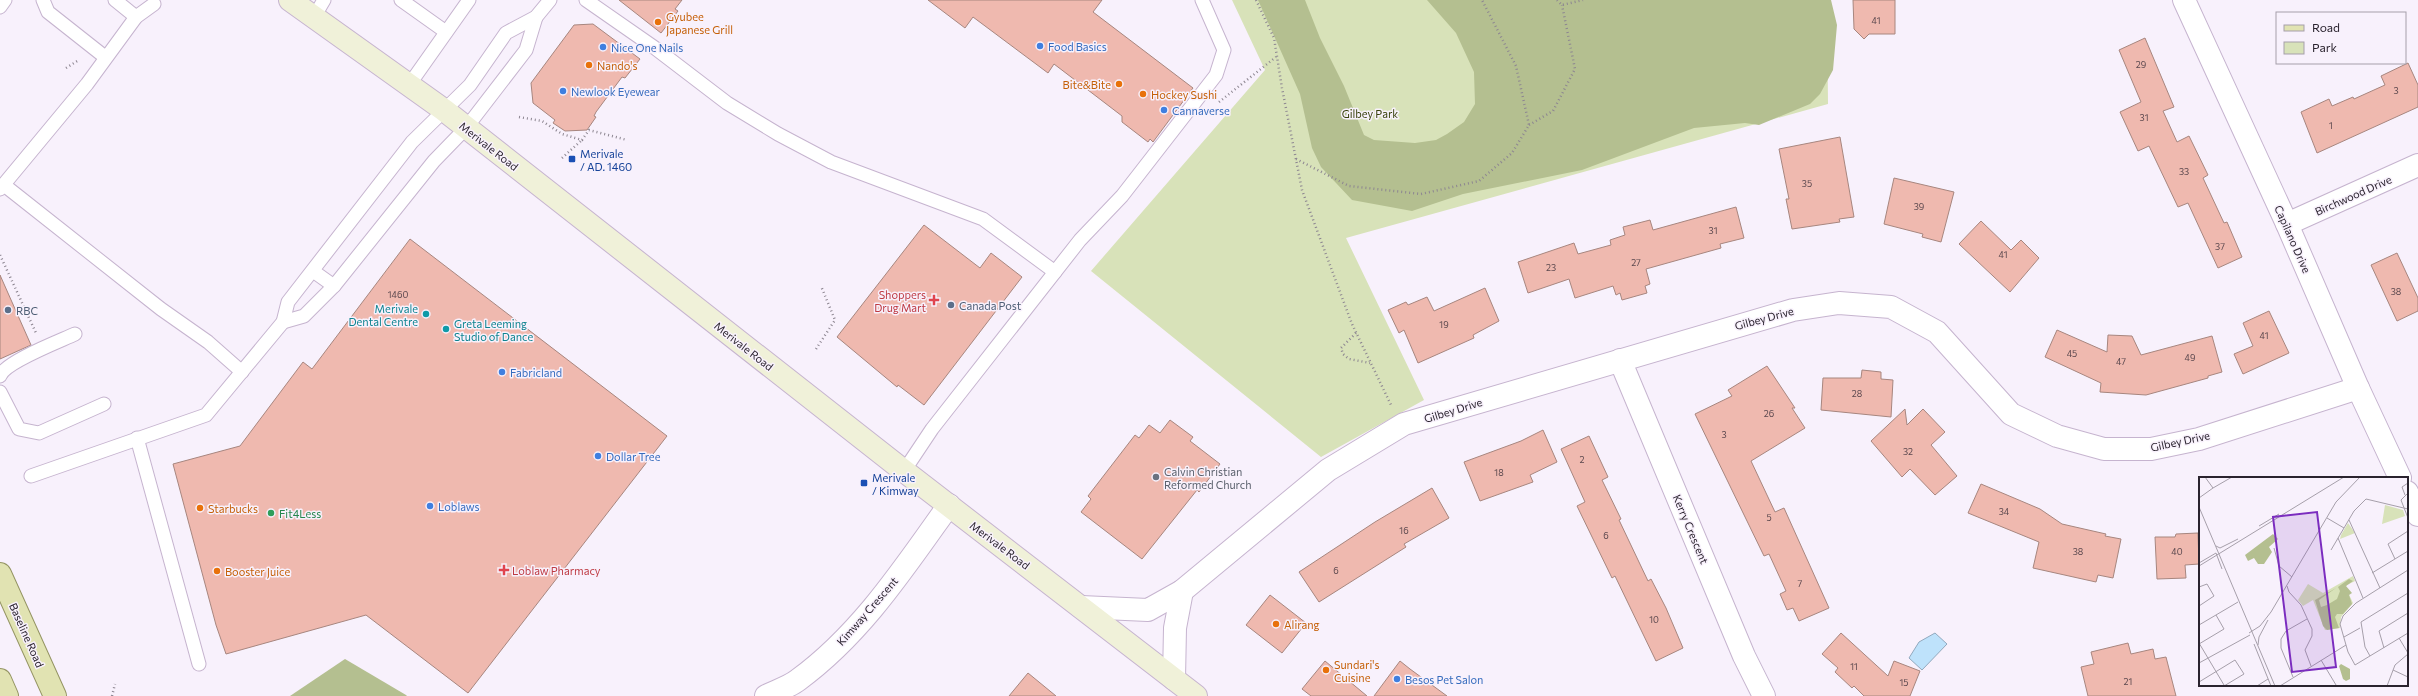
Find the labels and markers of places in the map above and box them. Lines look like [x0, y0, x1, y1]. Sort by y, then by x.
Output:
place label: Gyubee Japanese Grill [666, 10, 733, 37]
marker: Gyubee Japanese Grill [653, 17, 663, 27]
place label: Food Basics [1048, 40, 1107, 53]
place label: Nice One Nails [611, 41, 683, 54]
marker: Food Basics [1035, 41, 1045, 51]
marker: Nice One Nails [598, 42, 608, 52]
place label: Nando's [597, 59, 638, 72]
marker: Nando's [584, 60, 594, 70]
place label: Bite&Bite [1063, 78, 1111, 91]
marker: Bite&Bite [1114, 79, 1124, 89]
place label: Newlook Eyewear [571, 85, 660, 98]
marker: Newlook Eyewear [558, 86, 568, 96]
place label: Hockey Sushi [1151, 88, 1217, 101]
marker: Hockey Sushi [1138, 89, 1148, 99]
place label: Cannaverse [1172, 104, 1230, 117]
marker: Cannaverse [1159, 105, 1169, 115]
place label: Merivale / AD. 1460 [580, 147, 632, 173]
marker: Merivale / AD. 1460 [567, 154, 577, 164]
place label: Shoppers Drug Mart [874, 288, 926, 314]
marker: Shoppers Drug Mart [929, 295, 939, 305]
place label: Canada Post [959, 299, 1022, 312]
marker: Canada Post [946, 300, 956, 310]
place label: Merivale Dental Centre [348, 302, 418, 328]
place label: RBC [16, 304, 38, 317]
marker: RBC [3, 305, 13, 315]
marker: Merivale Dental Centre [421, 309, 431, 319]
place label: Greta Leeming Studio of Dance [454, 317, 533, 343]
marker: Greta Leeming Studio of Dance [441, 324, 451, 334]
place label: Fabricland [510, 366, 562, 379]
marker: Fabricland [497, 367, 507, 377]
place label: Dollar Tree [606, 450, 661, 463]
marker: Dollar Tree [593, 451, 603, 461]
place label: Calvin Christian Reformed Church [1164, 465, 1252, 491]
place label: Merivale / Kimway [872, 471, 919, 497]
marker: Calvin Christian Reformed Church [1151, 472, 1161, 482]
marker: Merivale / Kimway [859, 478, 869, 488]
place label: Loblaws [438, 500, 480, 513]
marker: Loblaws [425, 501, 435, 511]
place label: Starbucks [208, 502, 258, 515]
marker: Starbucks [195, 503, 205, 513]
place label: Fit4Less [279, 507, 321, 520]
marker: Fit4Less [266, 508, 276, 518]
place label: Loblaw Pharmacy [512, 564, 601, 577]
place label: Booster Juice [225, 565, 290, 579]
marker: Loblaw Pharmacy [499, 565, 509, 575]
marker: Booster Juice [212, 566, 222, 576]
place label: Alirang [1284, 618, 1320, 631]
marker: Alirang [1271, 619, 1281, 629]
place label: Sundari's Cuisine [1334, 658, 1379, 684]
marker: Sundari's Cuisine [1321, 665, 1331, 675]
place label: Besos Pet Salon [1405, 673, 1483, 686]
marker: Besos Pet Salon [1392, 674, 1402, 684]

